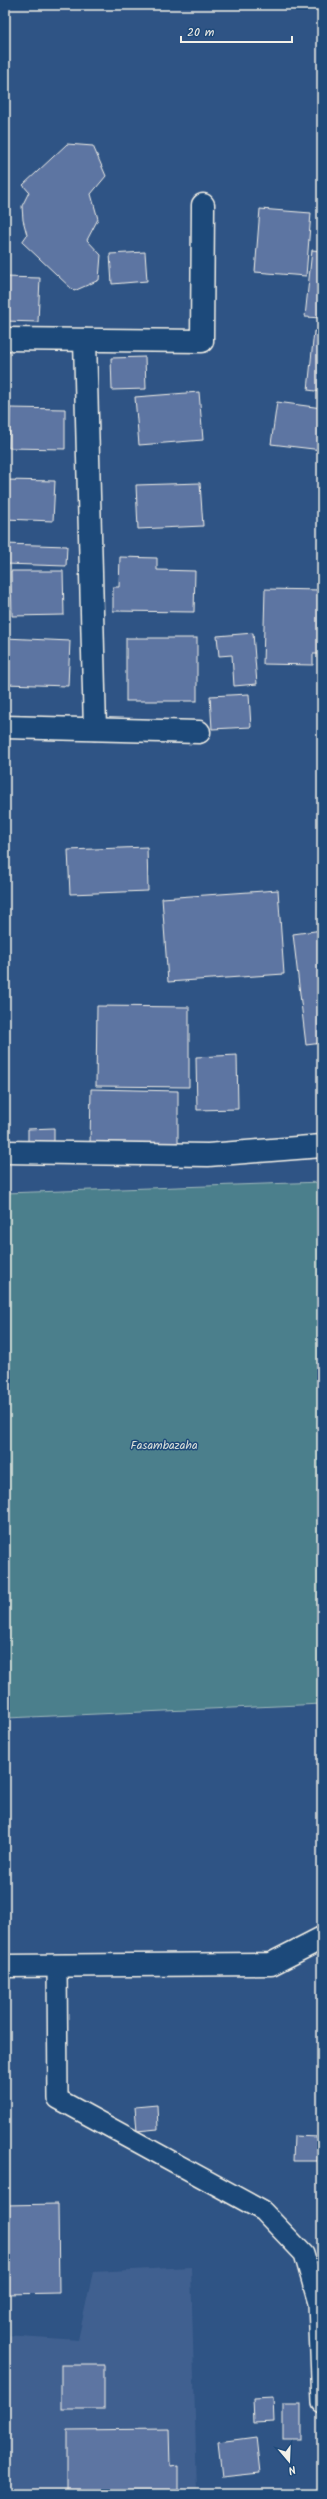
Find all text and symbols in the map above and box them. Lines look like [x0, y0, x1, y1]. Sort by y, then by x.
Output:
scale bar [181, 18, 292, 44]
text: 20 m [187, 23, 215, 42]
park label: Fasambazaha [130, 1436, 198, 1455]
north arrow [269, 2441, 309, 2481]
text: N [286, 2460, 298, 2479]

